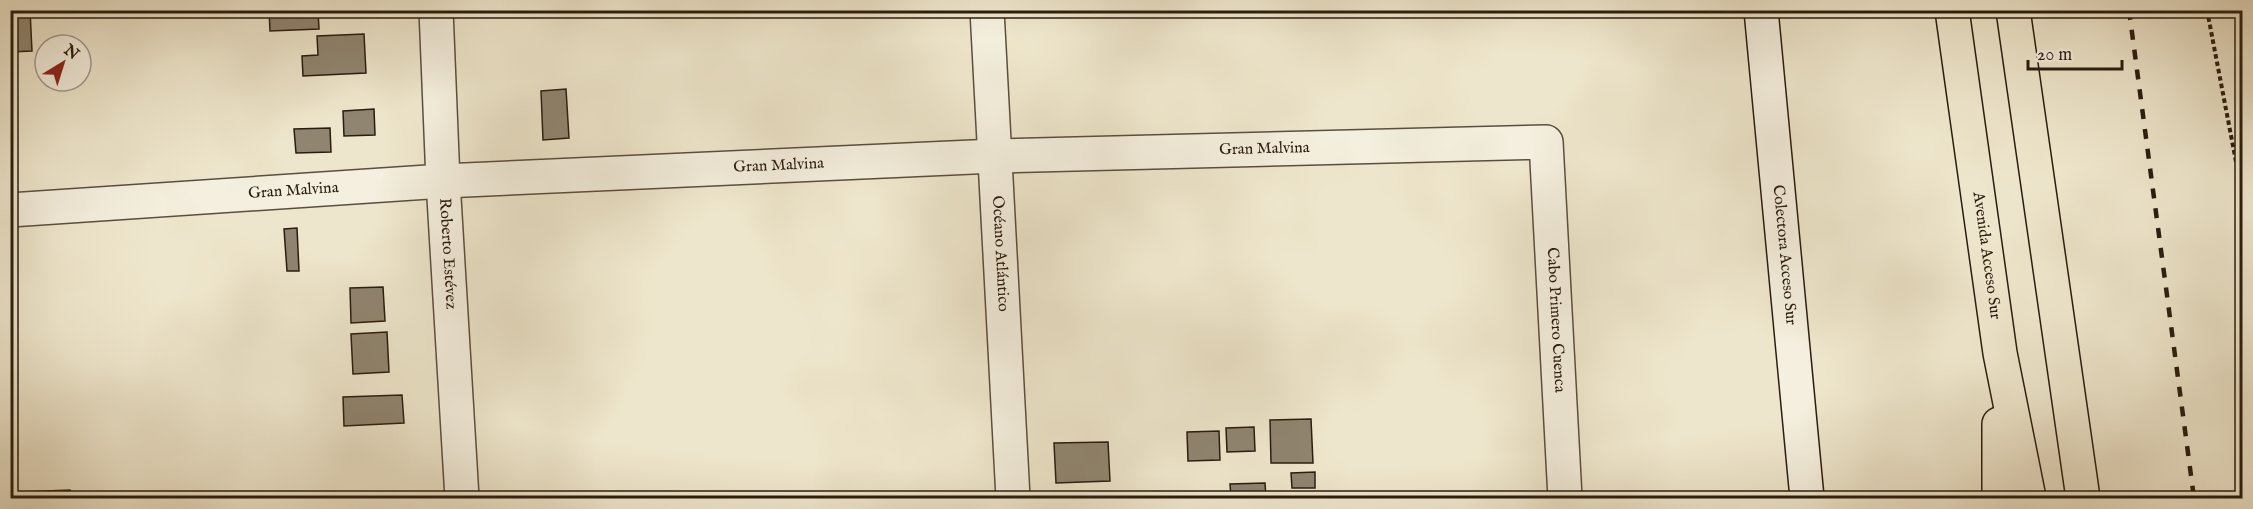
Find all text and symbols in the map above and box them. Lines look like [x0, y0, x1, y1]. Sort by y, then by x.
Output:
north arrow [33, 33, 93, 93]
scale bar [2028, 33, 2122, 71]
text: N [59, 40, 83, 65]
text: 20 m [2037, 44, 2072, 67]
street label: Gran Malvina [1219, 138, 1310, 160]
street label: Gran Malvina [733, 154, 824, 178]
street label: Gran Malvina [248, 178, 339, 204]
street label: Colectora Acceso Sur [1768, 184, 1801, 326]
street label: Avenida Acceso Sur [1967, 190, 2005, 321]
street label: Océano Atlántico [987, 195, 1013, 313]
street label: Roberto Estévez [434, 198, 461, 310]
street label: Cabo Primero Cuenca [1542, 247, 1569, 393]

